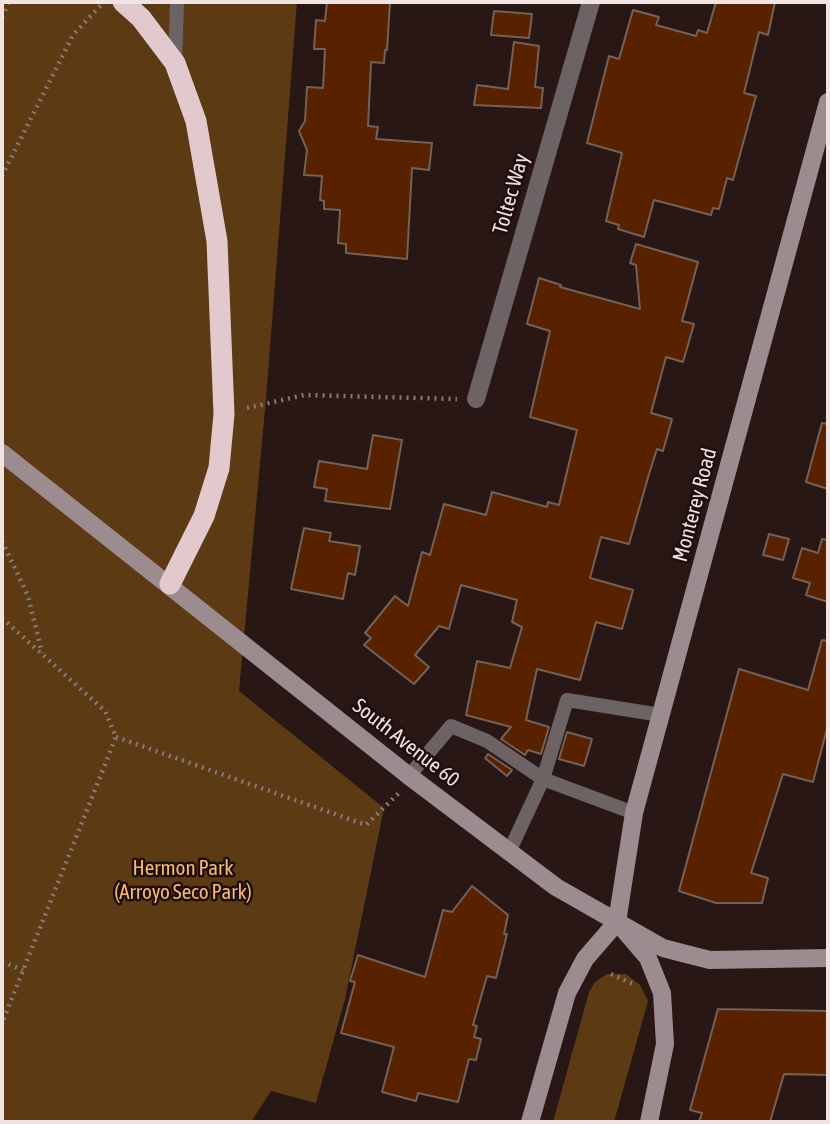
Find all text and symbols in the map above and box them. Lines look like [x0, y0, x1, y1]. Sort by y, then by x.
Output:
street label: Toltec Way [488, 151, 534, 237]
street label: Monterey Road [668, 445, 722, 565]
street label: South Avenue 60 [348, 693, 464, 793]
park label: Hermon Park (Arroyo Seco Park) [114, 855, 252, 905]

